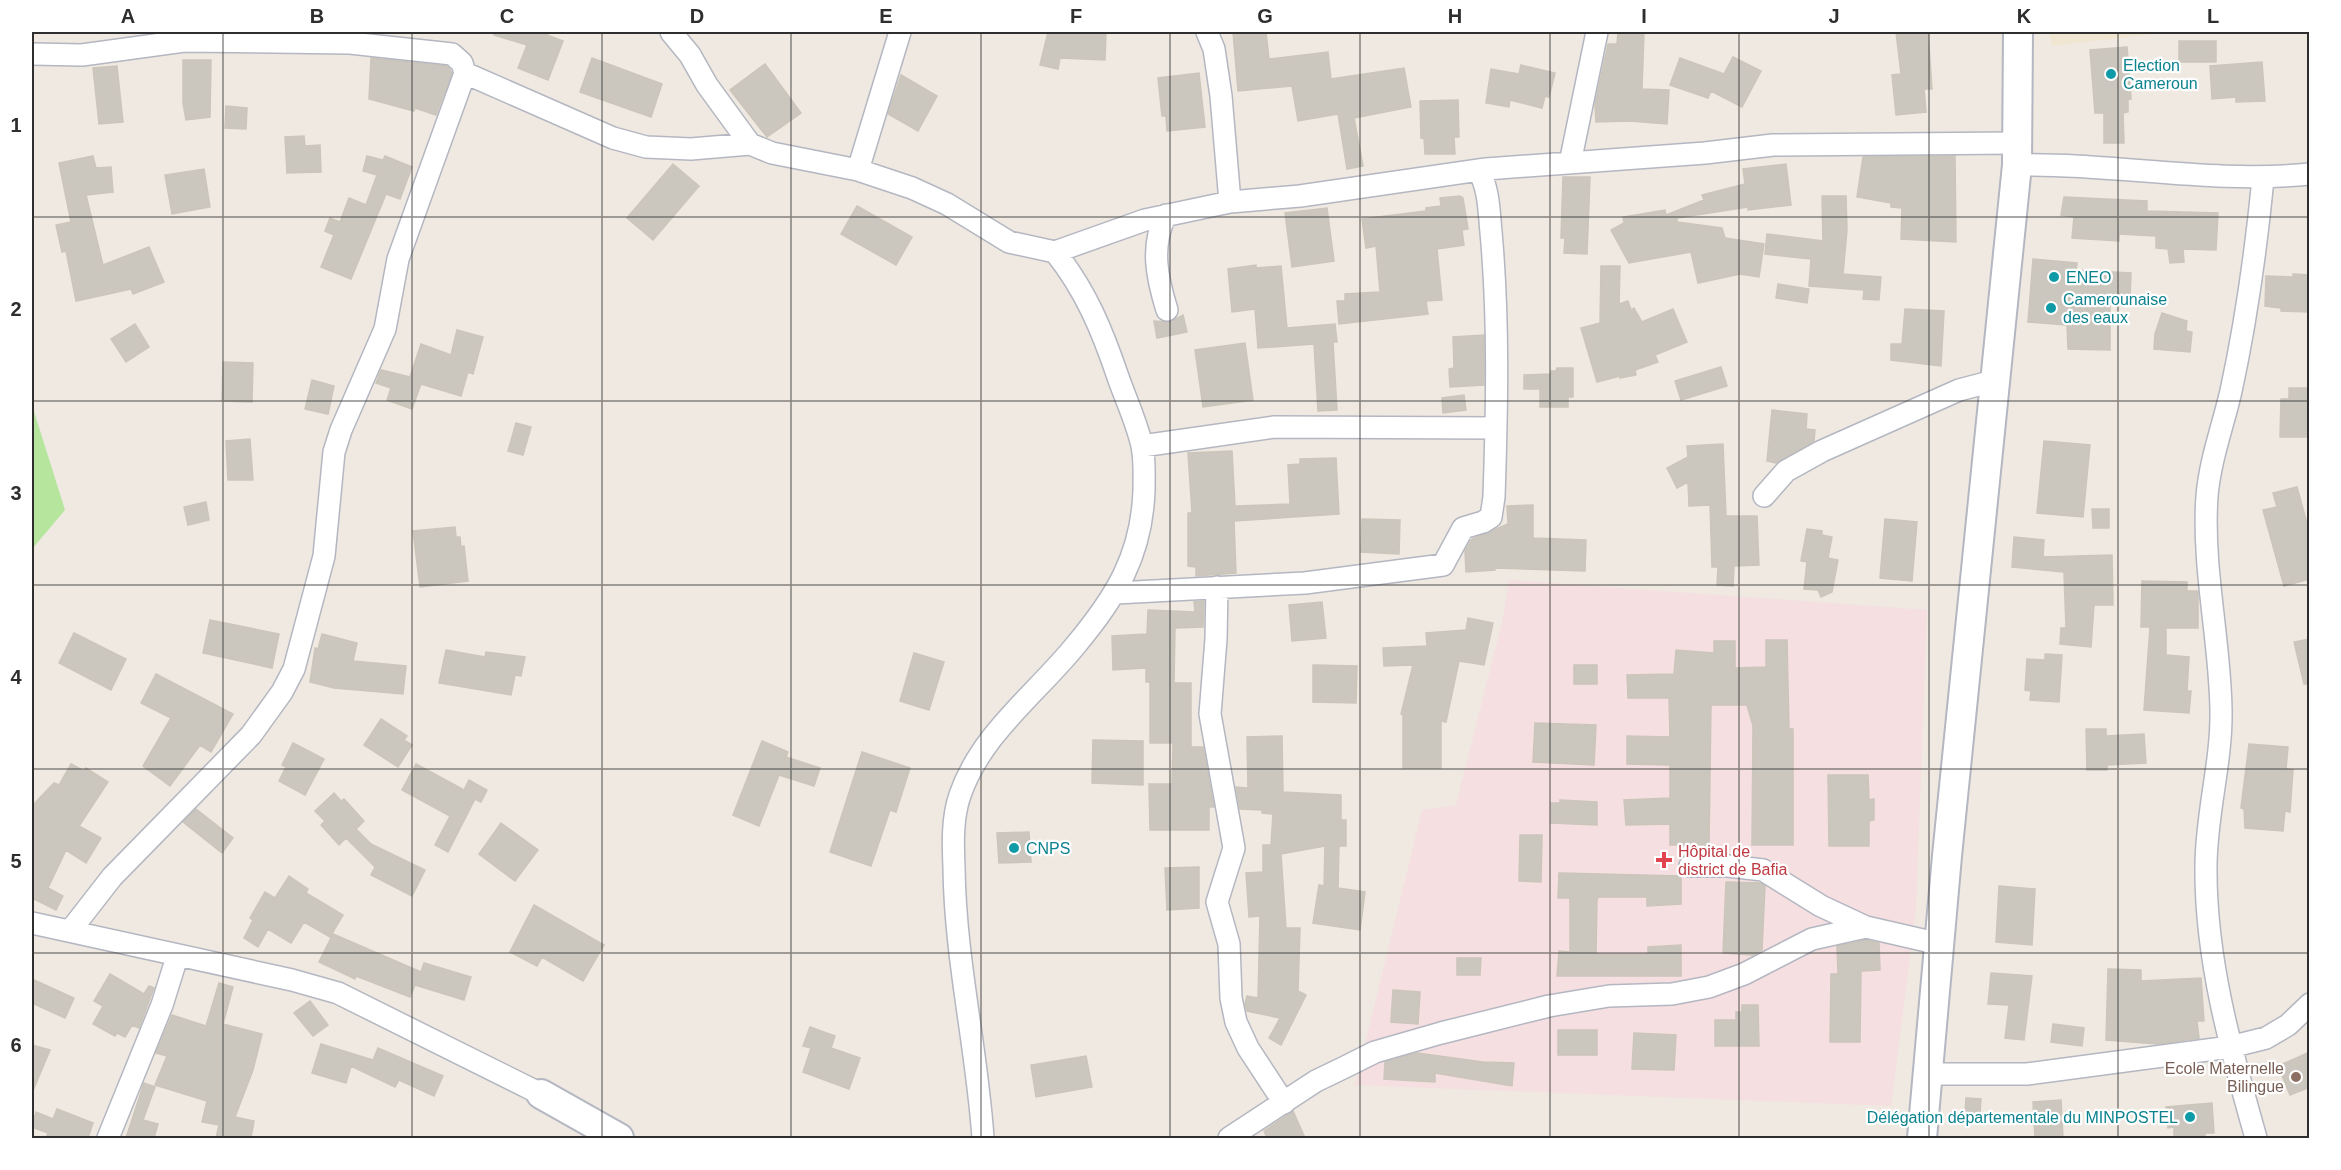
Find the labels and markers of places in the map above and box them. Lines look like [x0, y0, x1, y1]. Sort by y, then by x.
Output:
place label: Election Cameroun [2123, 57, 2198, 92]
marker: Election Cameroun [2104, 67, 2118, 81]
place label: ENEO [2066, 269, 2111, 286]
marker: ENEO [2047, 270, 2061, 284]
place label: Camerounaise des eaux [2063, 291, 2167, 326]
marker: Camerounaise des eaux [2044, 301, 2058, 315]
place label: CNPS [1026, 840, 1070, 857]
marker: CNPS [1007, 841, 1021, 855]
place label: Hôpital de district de Bafia [1678, 843, 1787, 878]
marker: Hôpital de district de Bafia [1655, 851, 1673, 869]
place label: Ecole Maternelle Bilingue [2165, 1060, 2284, 1095]
marker: Ecole Maternelle Bilingue [2289, 1070, 2303, 1084]
place label: Délégation départementale du MINPOSTEL [1867, 1109, 2178, 1126]
marker: Délégation départementale du MINPOSTEL [2183, 1110, 2197, 1124]

